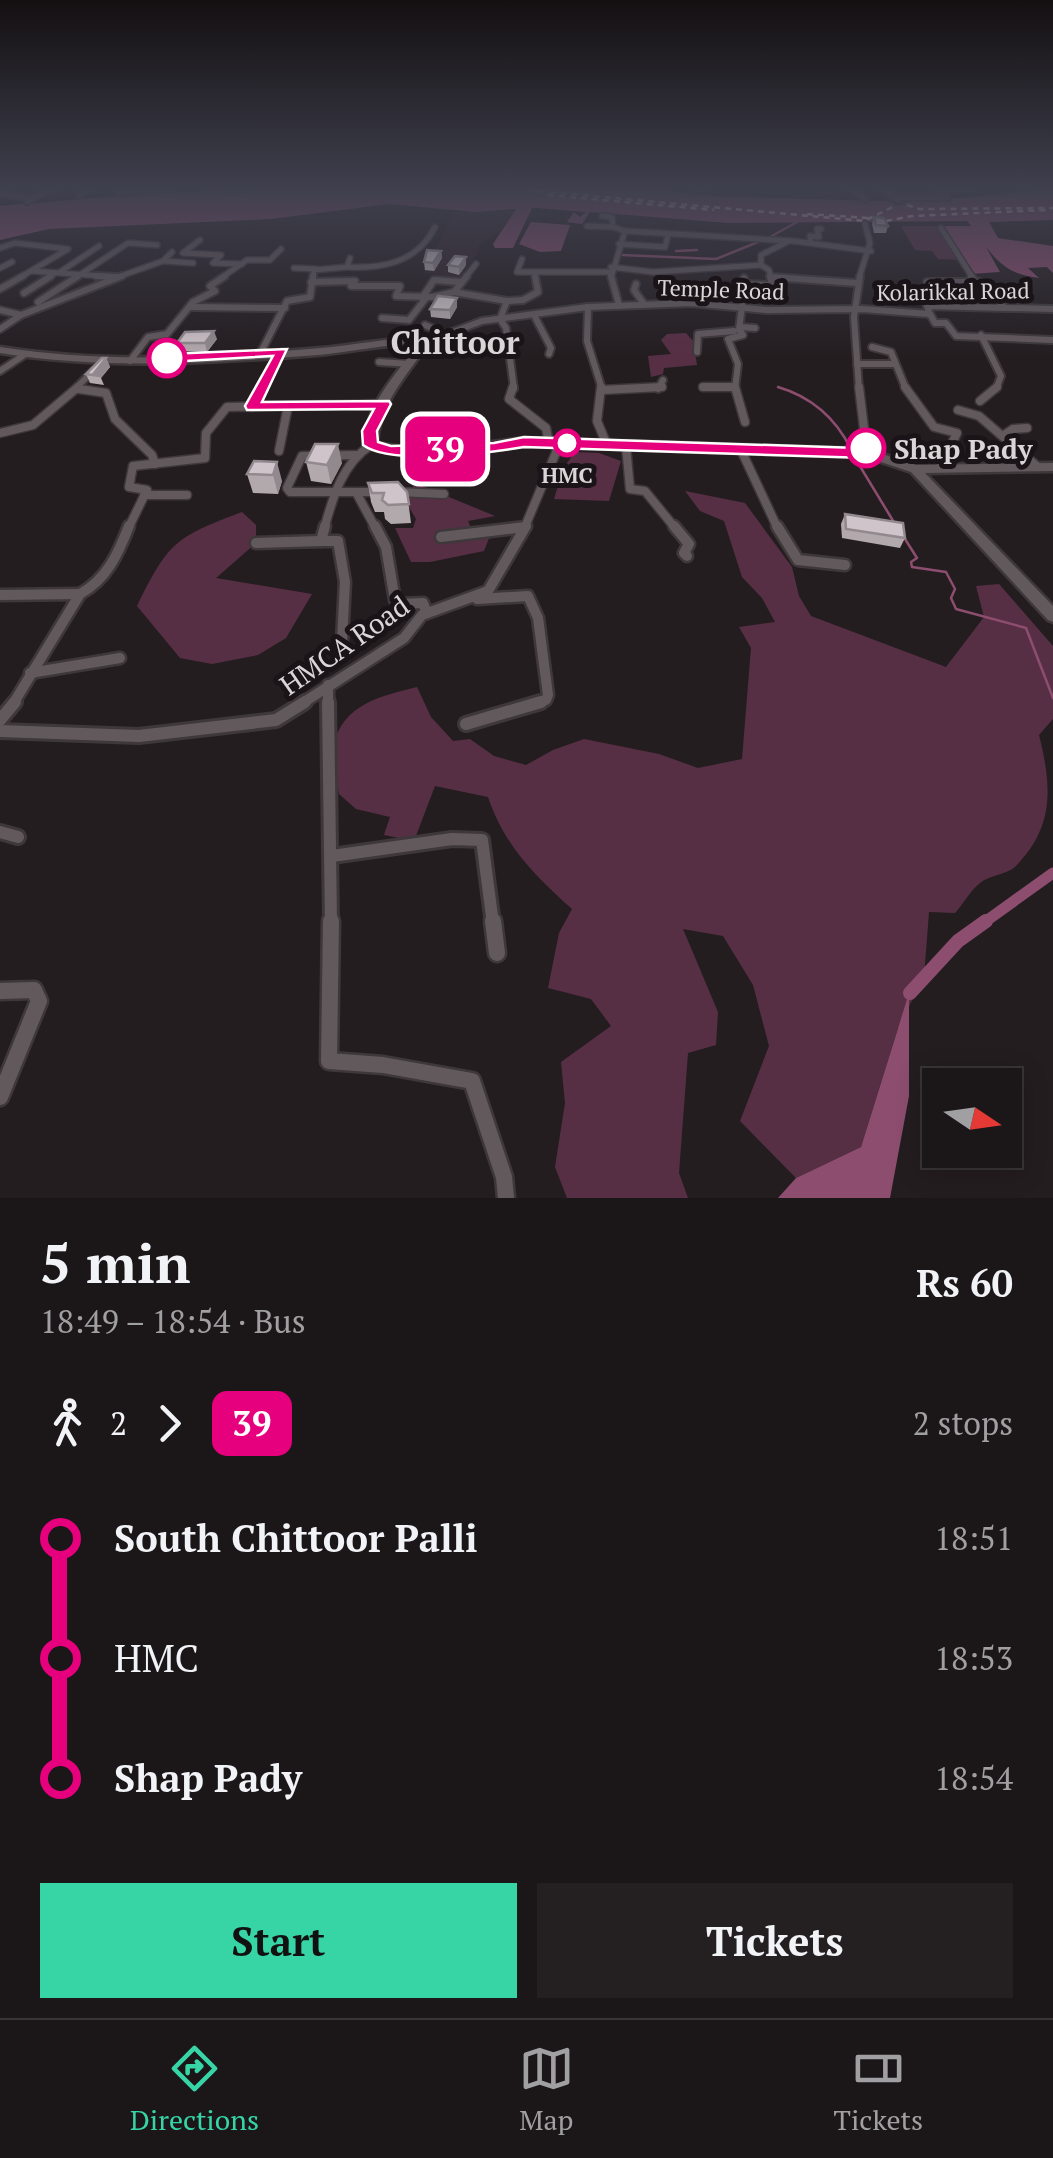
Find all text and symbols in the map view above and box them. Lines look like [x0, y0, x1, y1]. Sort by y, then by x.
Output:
street label: Temple Road [657, 272, 785, 306]
street label: Kolarikkal Road [876, 275, 1030, 307]
district label: Chittoor [390, 321, 520, 363]
unlabelled marker [148, 339, 186, 377]
line badge: 39 [400, 416, 490, 482]
text: 39 [425, 426, 465, 472]
marker: Shap Pady [847, 429, 885, 467]
marker: HMC [554, 430, 580, 456]
place label: Shap Pady [894, 430, 1034, 467]
place label: HMC [541, 460, 593, 489]
street label: HMCA Road [272, 587, 416, 703]
north arrow [922, 1068, 1022, 1168]
map controls [922, 1068, 1022, 1168]
text: 5 min [40, 1226, 190, 1299]
text: Rs 60 [916, 1258, 1013, 1308]
text: 18:49 – 18:54 · Bus [40, 1300, 306, 1342]
icon: walk [40, 1396, 95, 1451]
icon: forward [142, 1396, 197, 1451]
text: 39 [232, 1400, 272, 1446]
text: 2 [110, 1402, 127, 1444]
text: 2 stops [913, 1402, 1013, 1444]
text: South Chittoor Palli [114, 1513, 478, 1563]
text: 18:51 [934, 1517, 1013, 1559]
text: HMC [114, 1633, 199, 1683]
text: 18:53 [934, 1637, 1013, 1679]
text: Shap Pady [114, 1753, 302, 1803]
text: 18:54 [934, 1757, 1013, 1799]
button: Start [40, 1883, 517, 1998]
button: Tickets [537, 1883, 1013, 1998]
tab: Directions [130, 2041, 259, 2138]
tab: Map [519, 2041, 574, 2138]
tab: Tickets [834, 2041, 923, 2138]

